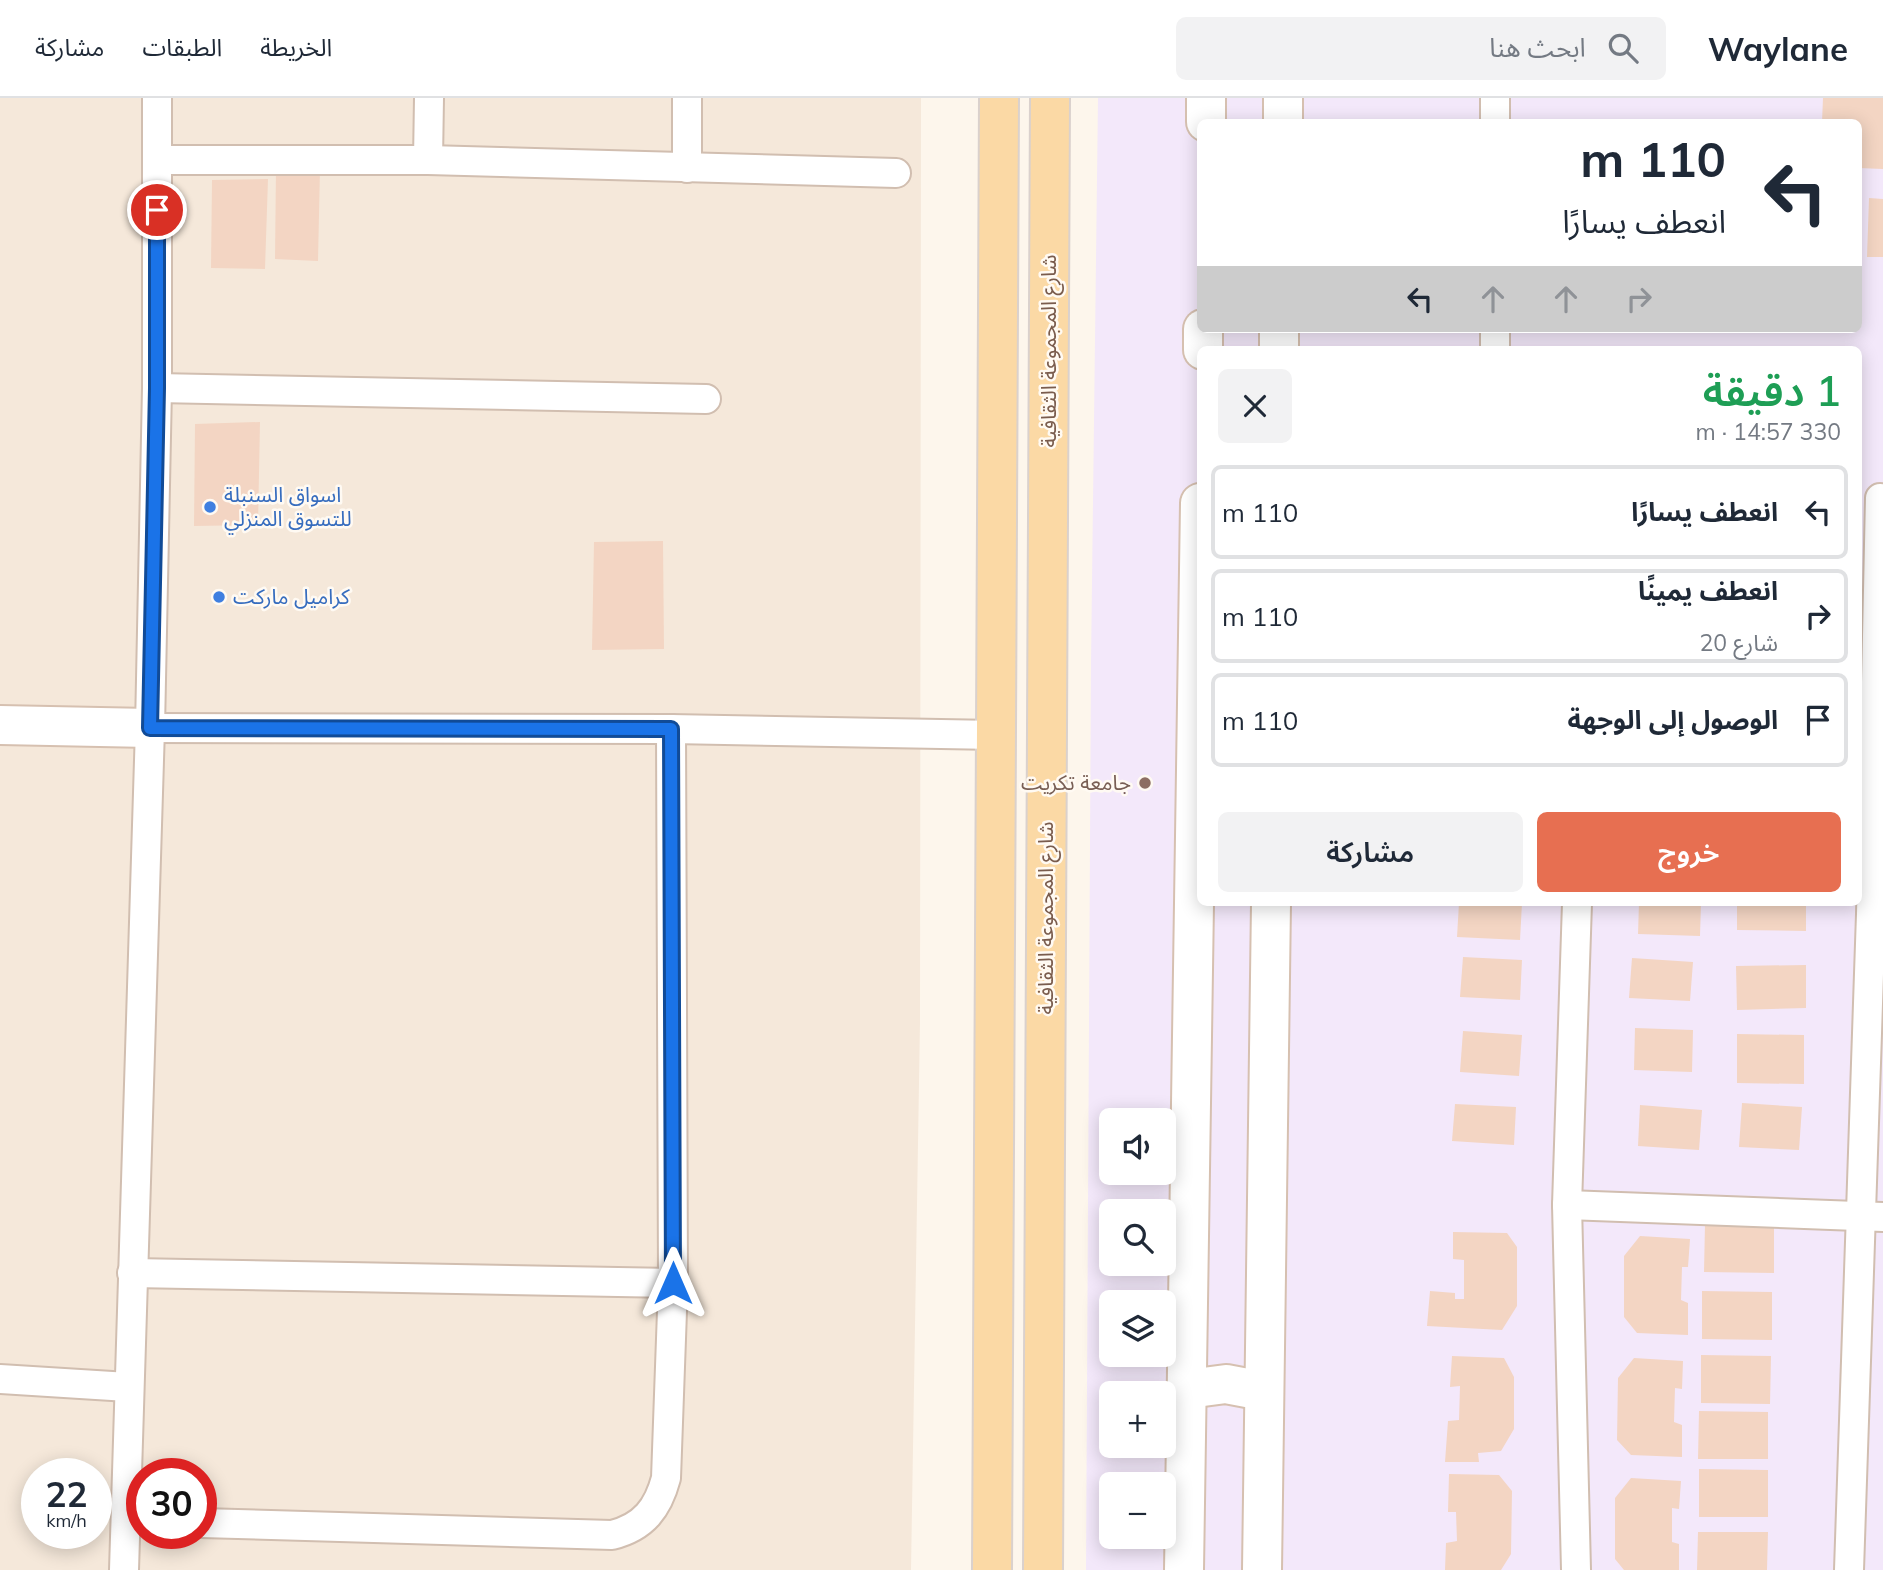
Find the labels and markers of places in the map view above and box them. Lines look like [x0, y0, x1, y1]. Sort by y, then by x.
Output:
pin [127, 180, 187, 240]
place label: اسواق السنبلة للتسوق المنزلي [224, 481, 352, 535]
marker: اسواق السنبلة للتسوق المنزلي [202, 499, 218, 515]
place label: كراميل ماركت [233, 583, 350, 609]
marker: كراميل ماركت [211, 589, 227, 605]
place label: جامعة تكريت [1021, 769, 1131, 795]
marker: جامعة تكريت [1137, 775, 1153, 791]

